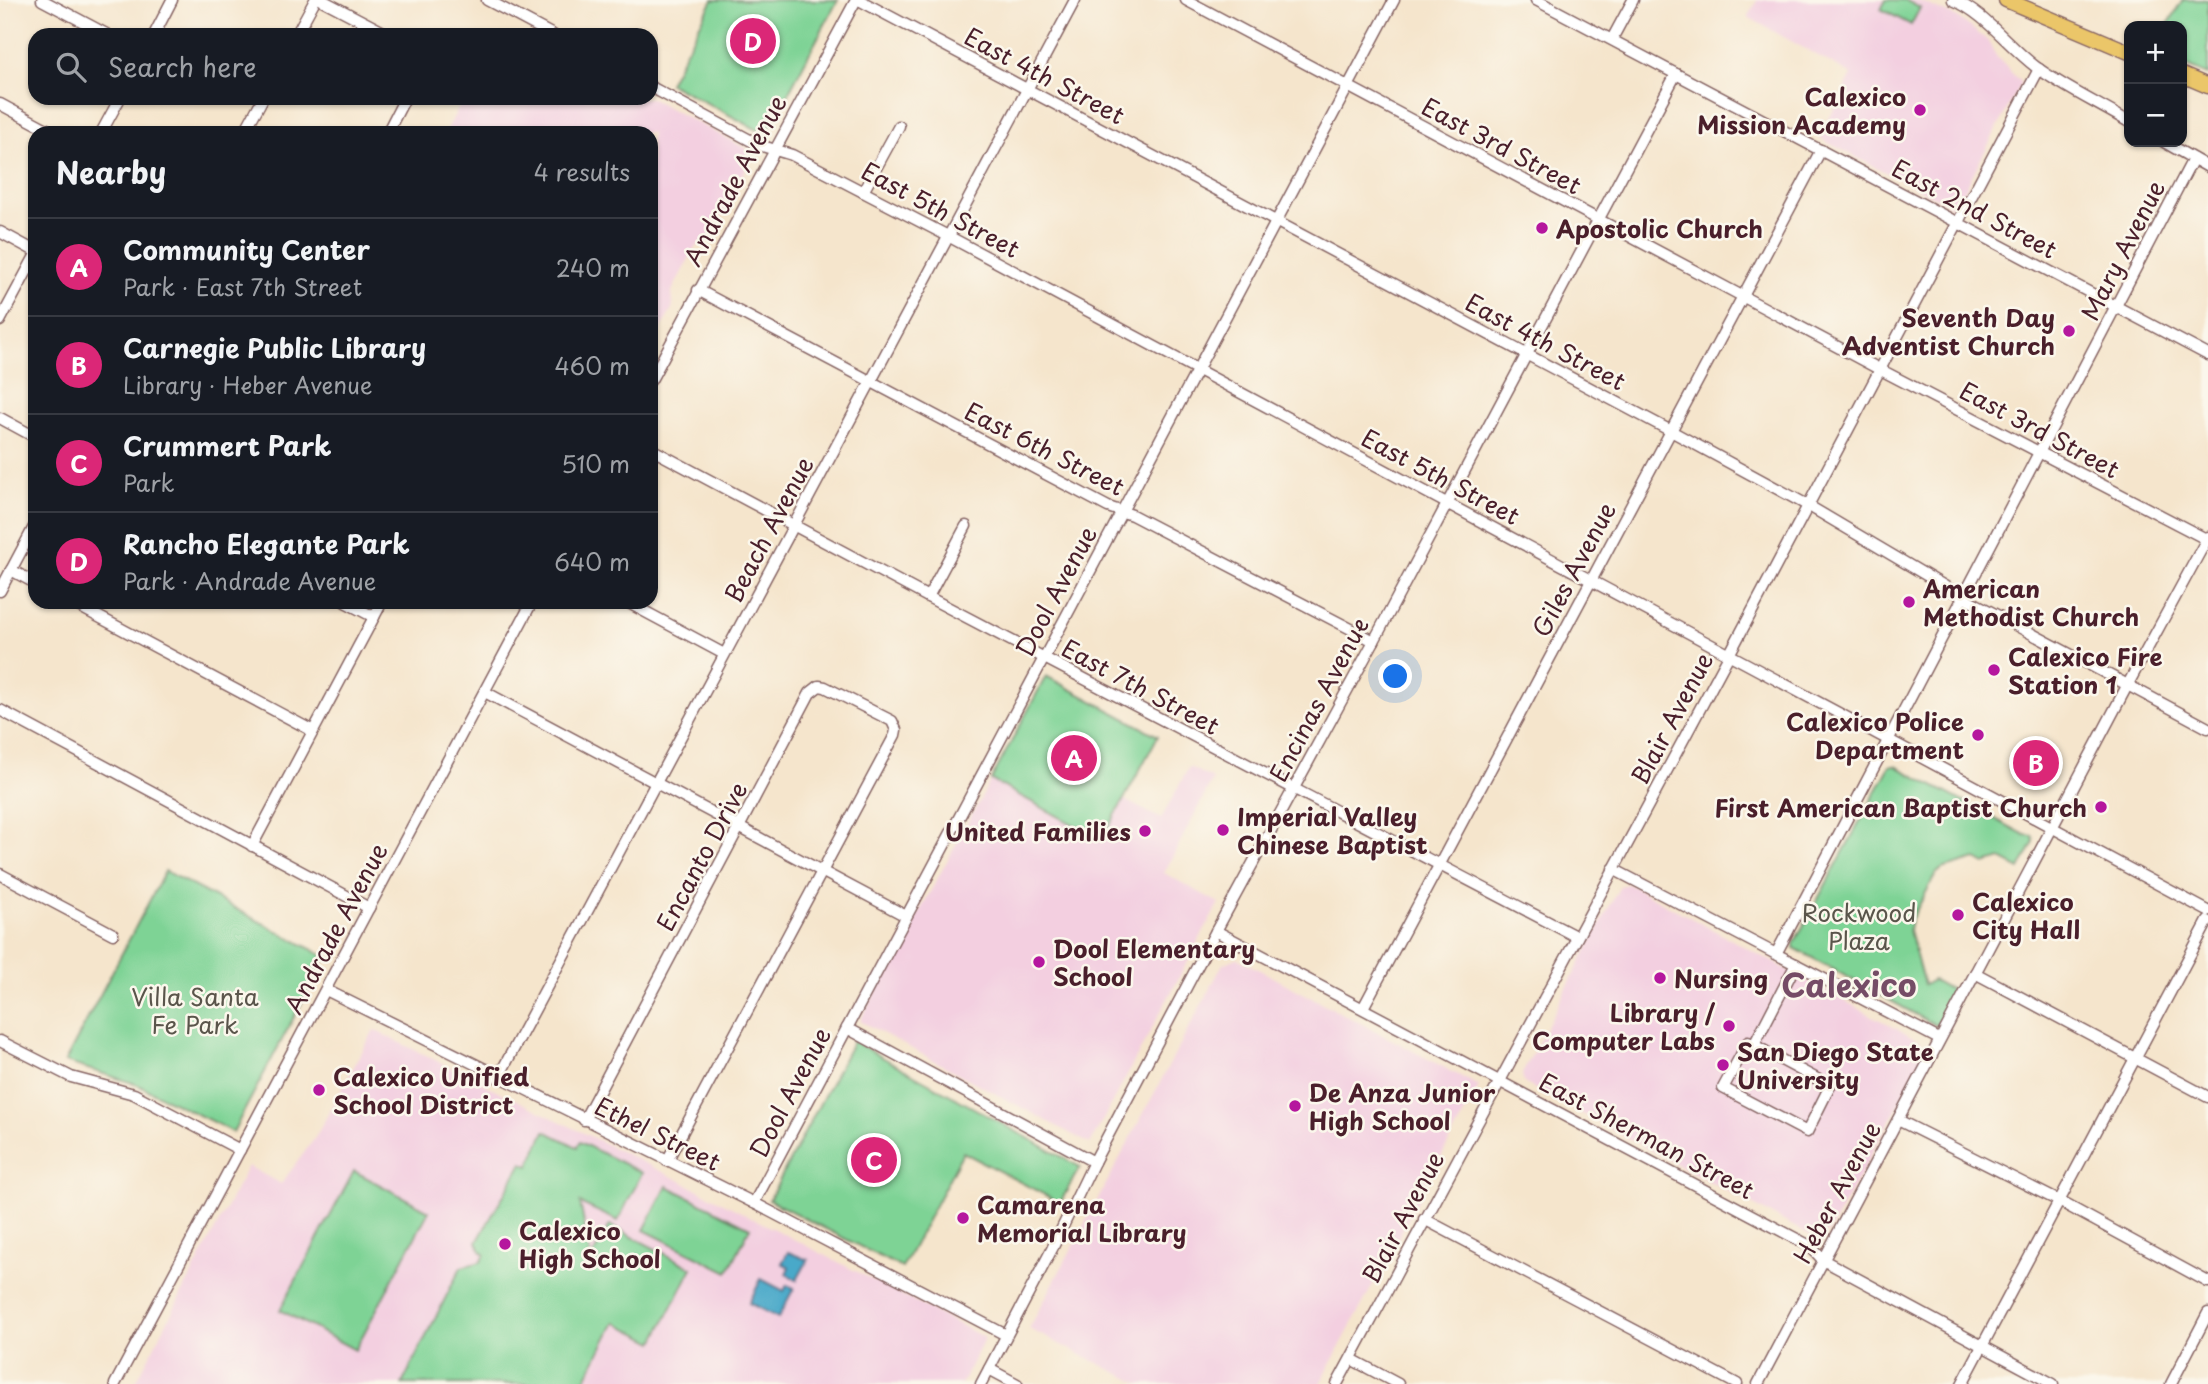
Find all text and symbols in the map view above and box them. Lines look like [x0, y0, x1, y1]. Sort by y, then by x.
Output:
pin: D [730, 15, 776, 67]
street label: East 4th Street [959, 18, 1132, 132]
map controls [2124, 21, 2187, 147]
button: + [2124, 21, 2187, 84]
search box [28, 28, 658, 105]
text: Search here [108, 47, 257, 86]
icon: search [52, 48, 90, 86]
place label: Calexico Mission Academy [1697, 78, 1906, 142]
button: − [2124, 84, 2187, 147]
street label: Andrade Avenue [674, 88, 794, 272]
street label: East 3rd Street [1416, 88, 1589, 202]
marker: Calexico Mission Academy [1912, 102, 1928, 118]
text: Nearby [56, 149, 166, 194]
street label: East 2nd Street [1886, 149, 2064, 267]
street label: East 5th Street [855, 152, 1027, 266]
text: 4 results [534, 154, 630, 189]
street label: Mary Avenue [2071, 174, 2173, 326]
place label: Apostolic Church [1556, 210, 1763, 246]
marker: Apostolic Church [1534, 220, 1550, 236]
text: Community Center [123, 230, 370, 269]
text: A [70, 250, 88, 285]
text: 240 m [556, 250, 630, 285]
text: Park · East 7th Street [123, 269, 362, 304]
street label: East 4th Street [1460, 284, 1633, 398]
place label: Seventh Day Adventist Church [1842, 299, 2055, 363]
marker: Seventh Day Adventist Church [2061, 323, 2077, 339]
text: Carnegie Public Library [123, 328, 426, 367]
text: B [71, 348, 87, 383]
text: 460 m [555, 348, 630, 383]
text: Library · Heber Avenue [123, 367, 372, 402]
street label: East 3rd Street [1954, 372, 2127, 486]
street label: East 6th Street [959, 392, 1131, 504]
street label: East 5th Street [1355, 419, 1527, 533]
text: Crummert Park [123, 426, 331, 465]
text: C [70, 446, 88, 481]
text: 510 m [561, 446, 630, 481]
street label: Beach Avenue [714, 450, 822, 608]
text: Park [123, 465, 174, 500]
street label: Giles Avenue [1522, 495, 1624, 643]
street label: Dool Avenue [1005, 519, 1105, 663]
text: Rancho Elegante Park [123, 524, 410, 563]
text: D [70, 544, 88, 579]
text: 640 m [554, 544, 630, 579]
text: Park · Andrade Avenue [123, 563, 376, 598]
place label: American Methodist Church [1922, 570, 2139, 634]
marker: American Methodist Church [1901, 594, 1917, 610]
street label: Encinas Avenue [1259, 610, 1377, 788]
street label: East 7th Street [1056, 629, 1227, 743]
place label: Calexico Fire Station 1 [2008, 638, 2163, 702]
street label: Blair Avenue [1621, 646, 1721, 790]
your location [1378, 659, 1412, 693]
marker: Calexico Fire Station 1 [1986, 662, 2002, 678]
place label: Calexico Police Department [1786, 703, 1964, 767]
marker: Calexico Police Department [1970, 727, 1986, 743]
pin: A [1051, 732, 1097, 784]
pin: B [2013, 737, 2059, 789]
street label: Encanto Drive [647, 775, 755, 937]
place label: First American Baptist Church [1714, 789, 2087, 825]
place label: Imperial Valley Chinese Baptist [1237, 798, 1428, 862]
marker: First American Baptist Church [2093, 799, 2109, 815]
place label: United Families [945, 813, 1131, 849]
marker: Imperial Valley Chinese Baptist [1215, 822, 1231, 838]
marker: United Families [1137, 823, 1153, 839]
street label: Andrade Avenue [275, 836, 395, 1020]
place label: Calexico City Hall [1972, 883, 2080, 947]
park label: Rockwood Plaza [1802, 894, 1916, 958]
marker: Calexico City Hall [1950, 907, 1966, 923]
place label: Dool Elementary School [1053, 930, 1255, 994]
marker: Dool Elementary School [1031, 954, 1047, 970]
place label: Nursing [1674, 960, 1768, 996]
district label: Calexico [1781, 960, 1917, 1008]
marker: Nursing [1652, 970, 1668, 986]
park label: Villa Santa Fe Park [131, 978, 259, 1042]
place label: Library / Computer Labs [1532, 994, 1716, 1058]
marker: Library / Computer Labs [1721, 1018, 1737, 1034]
street label: Dool Avenue [739, 1020, 839, 1164]
place label: San Diego State University [1737, 1033, 1934, 1097]
marker: San Diego State University [1715, 1057, 1731, 1073]
place label: Calexico Unified School District [333, 1058, 529, 1122]
street label: East Sherman Street [1533, 1063, 1761, 1207]
place label: De Anza Junior High School [1309, 1074, 1496, 1138]
marker: Calexico Unified School District [311, 1082, 327, 1098]
street label: Ethel Street [589, 1087, 727, 1179]
marker: De Anza Junior High School [1287, 1098, 1303, 1114]
street label: Heber Avenue [1783, 1115, 1889, 1269]
pin: C [851, 1134, 897, 1186]
street label: Blair Avenue [1352, 1145, 1452, 1289]
place label: Camarena Memorial Library [977, 1186, 1186, 1250]
marker: Camarena Memorial Library [955, 1210, 971, 1226]
place label: Calexico High School [519, 1212, 661, 1276]
marker: Calexico High School [497, 1236, 513, 1252]

